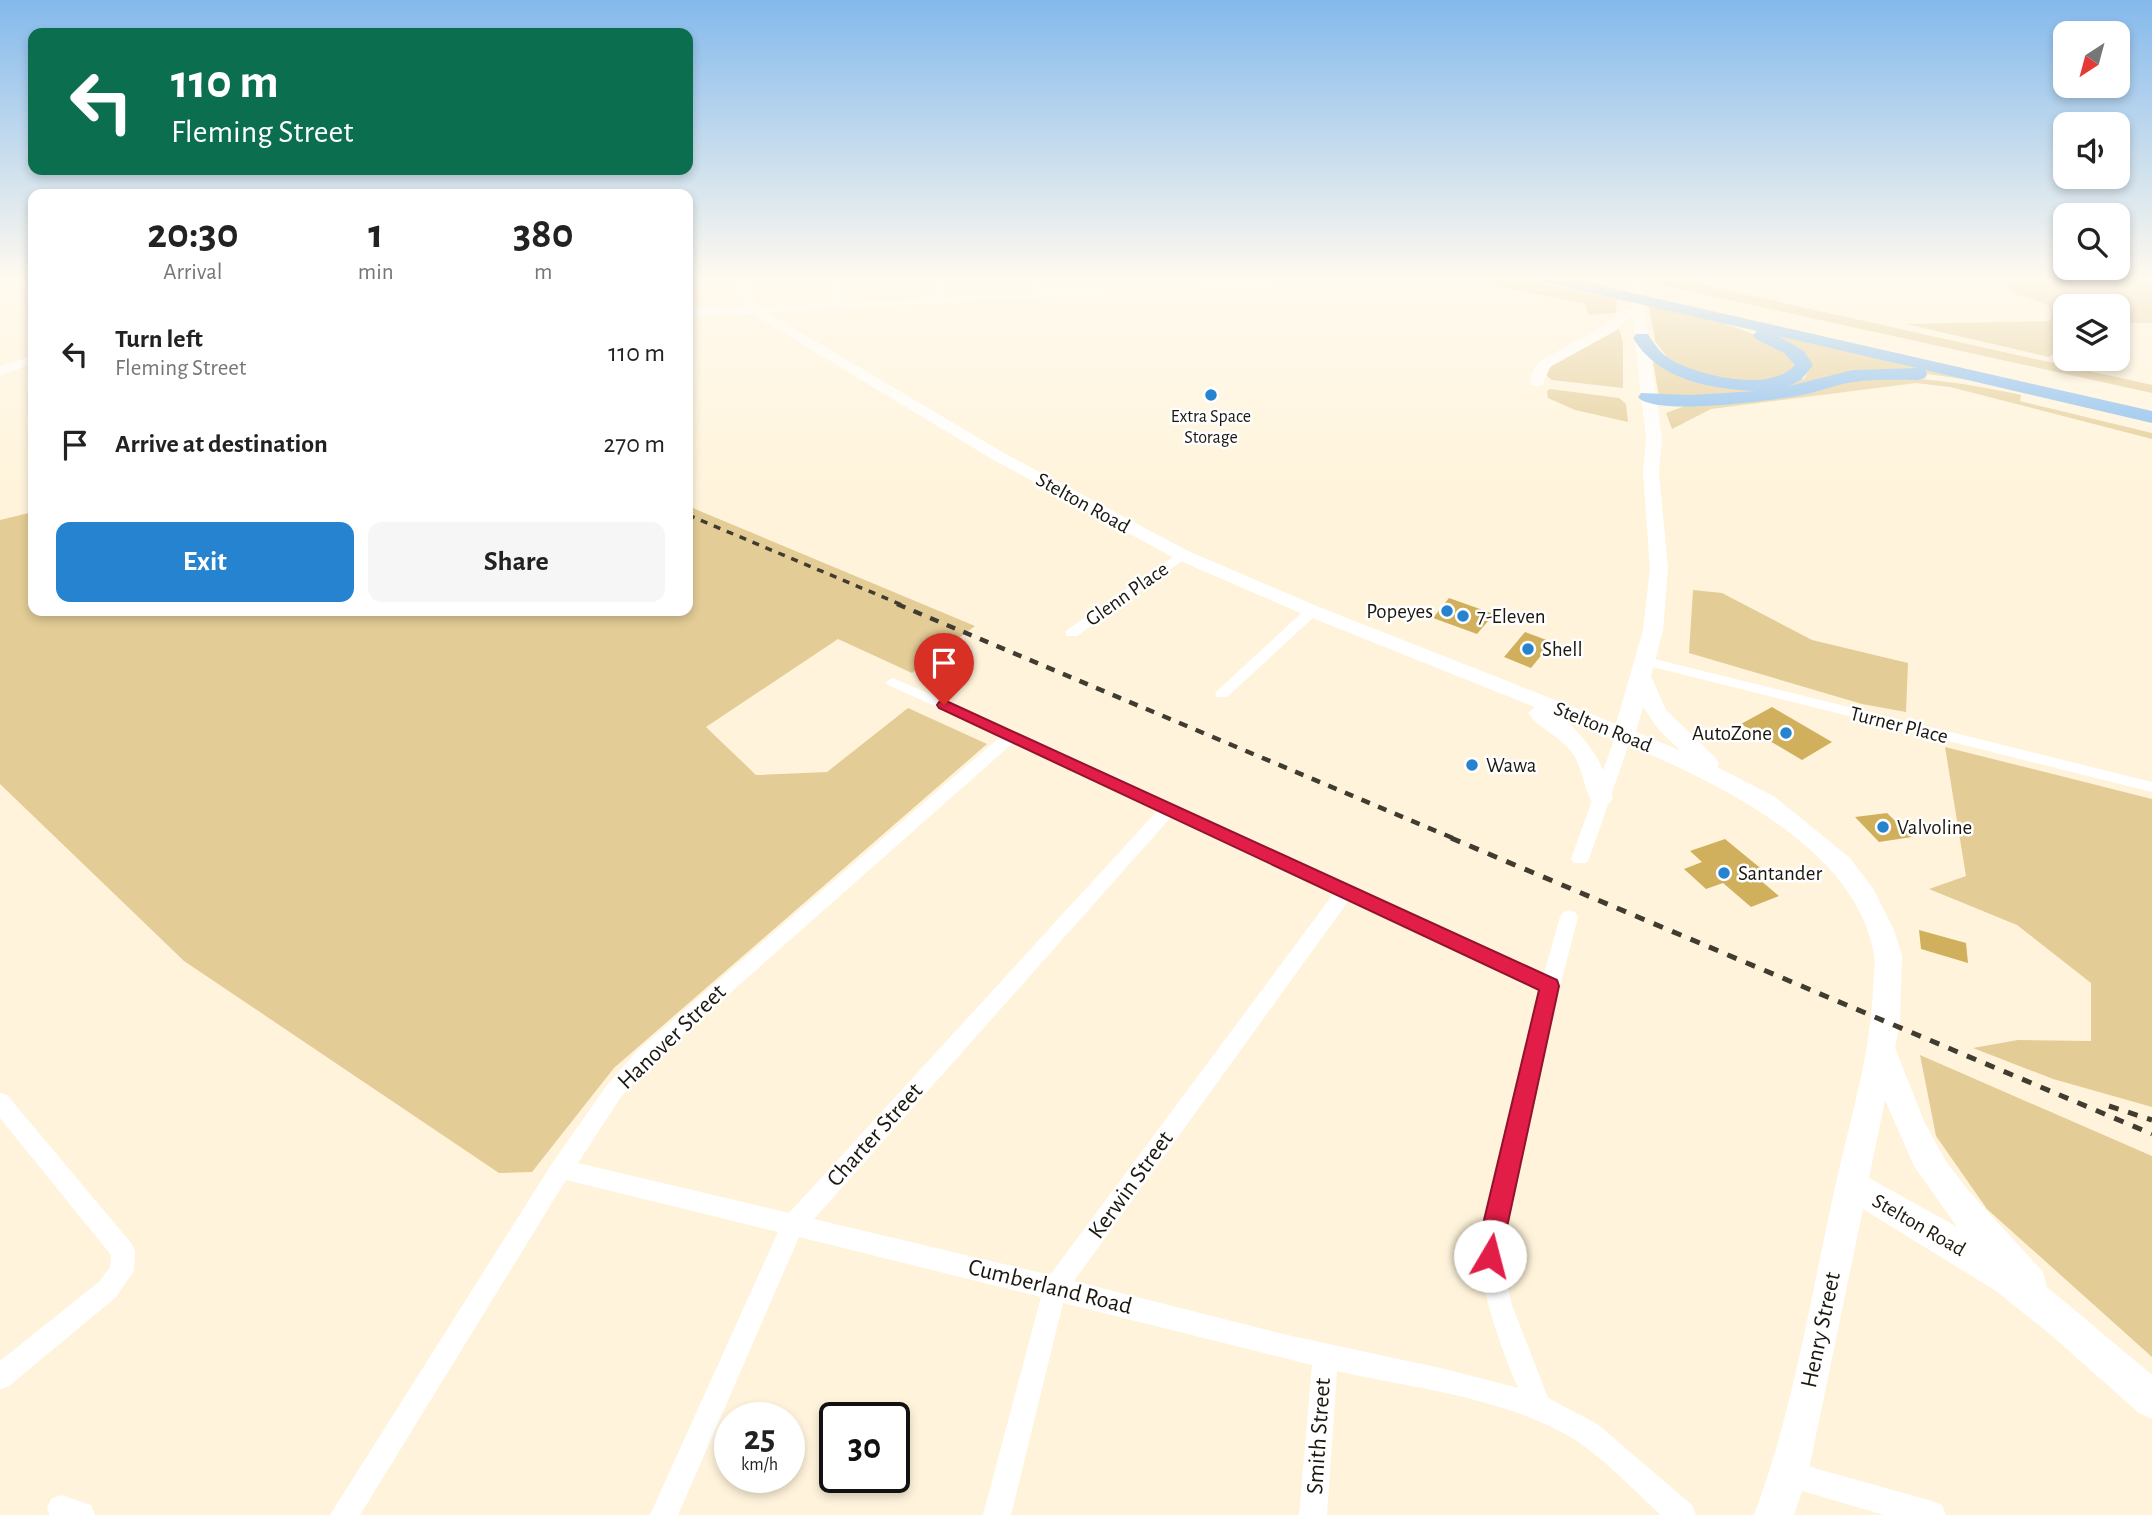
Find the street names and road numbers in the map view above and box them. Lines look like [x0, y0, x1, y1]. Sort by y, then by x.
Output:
street label: Stelton Road [1033, 469, 1134, 537]
street label: Glenn Place [1082, 558, 1172, 630]
street label: Stelton Road [1551, 698, 1655, 756]
street label: Turner Place [1848, 703, 1950, 747]
street label: Hanover Street [613, 980, 731, 1094]
street label: Charter Street [823, 1078, 928, 1191]
street label: Kerwin Street [1084, 1127, 1178, 1243]
street label: Stelton Road [1869, 1190, 1969, 1260]
street label: Cumberland Road [966, 1255, 1134, 1319]
street label: Henry Street [1797, 1270, 1845, 1390]
street label: Smith Street [1303, 1377, 1335, 1495]

